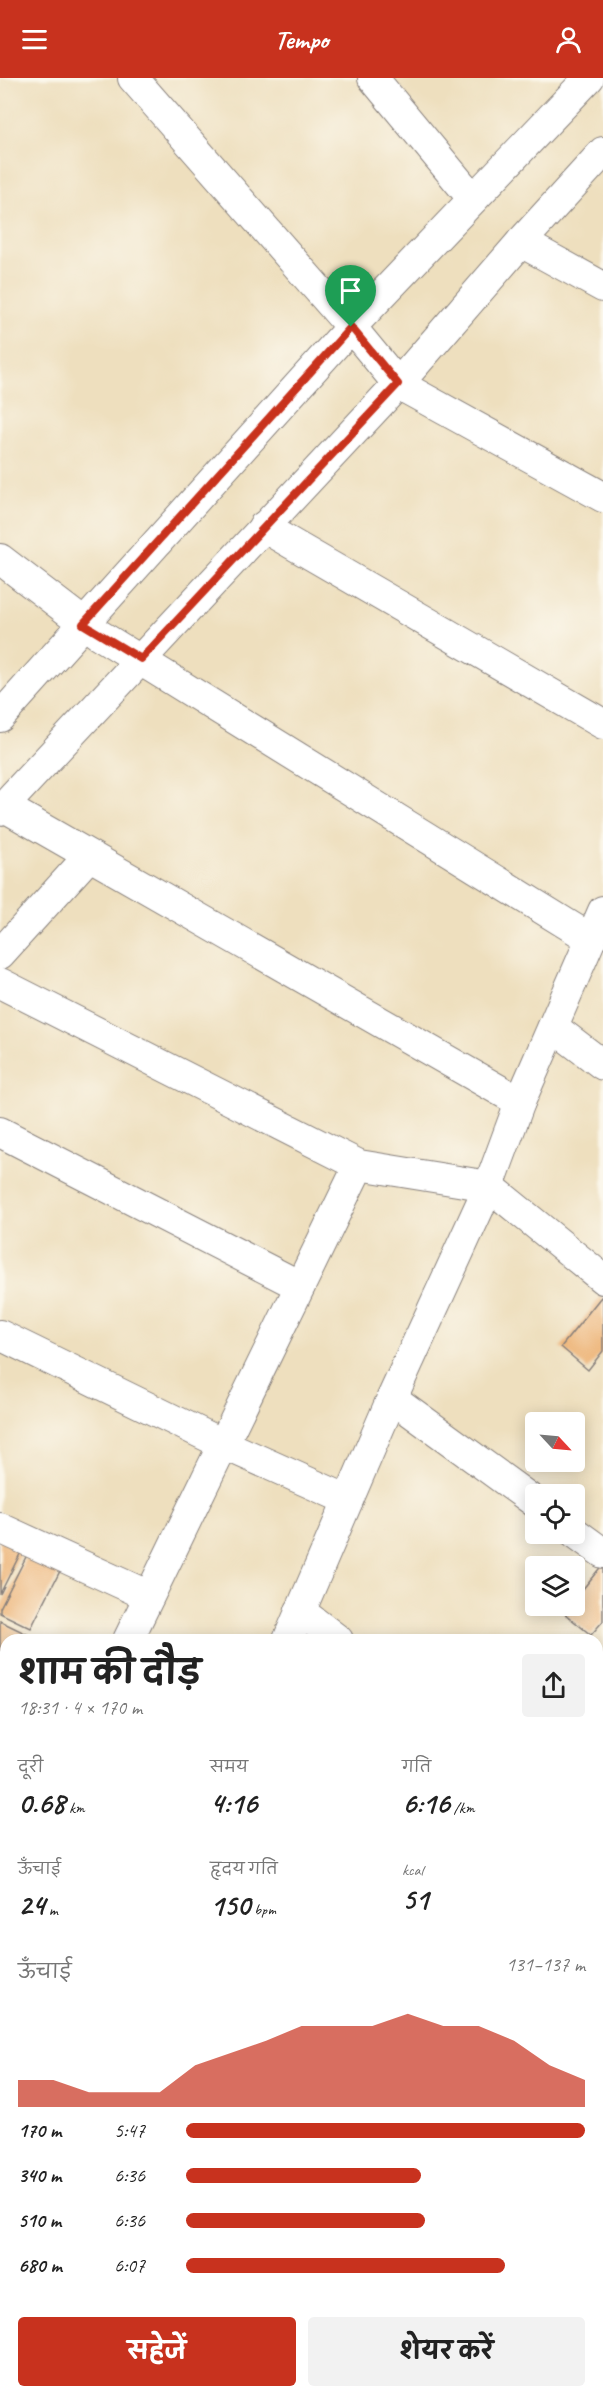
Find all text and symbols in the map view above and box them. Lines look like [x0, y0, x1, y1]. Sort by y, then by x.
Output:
text: Tempo [274, 22, 329, 56]
icon: menu [18, 23, 51, 56]
icon: person [552, 23, 585, 56]
pin [325, 265, 376, 327]
icon: arrive [334, 274, 367, 307]
north arrow [525, 1412, 585, 1472]
map controls [525, 1412, 585, 1616]
button: locate [525, 1484, 585, 1544]
button: layers [525, 1556, 585, 1616]
text: शाम की दौड़ [18, 1651, 201, 1693]
button: share [522, 1654, 585, 1717]
text: 18:31 · 4 × 170 m [18, 1695, 142, 1720]
text: दूरी [18, 1757, 43, 1777]
text: समय [210, 1757, 248, 1777]
text: गति [402, 1757, 431, 1777]
text: 0.68 [18, 1784, 65, 1822]
text: 4:16 [210, 1784, 257, 1822]
text: 6:16 [402, 1784, 450, 1822]
text: km [65, 1798, 85, 1818]
text: /km [450, 1798, 475, 1818]
text: ऊँचाई [18, 1859, 61, 1879]
text: हृदय गति [210, 1859, 278, 1879]
text: kcal [402, 1860, 423, 1880]
text: 51 [402, 1880, 429, 1918]
text: 24 [18, 1886, 45, 1924]
text: 150 [210, 1886, 250, 1924]
text: m [45, 1900, 58, 1920]
text: bpm [250, 1900, 276, 1920]
text: 131–137 m [506, 1952, 585, 1977]
text: ऊँचाई [18, 1959, 72, 1984]
text: 170 m [18, 2118, 61, 2143]
text: 5:47 [114, 2118, 145, 2143]
text: 340 m [18, 2163, 61, 2188]
text: 6:36 [114, 2163, 145, 2188]
text: 510 m [18, 2208, 61, 2233]
text: 6:36 [114, 2208, 145, 2233]
text: 680 m [18, 2253, 62, 2278]
text: 6:07 [114, 2253, 145, 2278]
button: सहेजें [18, 2317, 296, 2386]
button: शेयर करें [308, 2317, 585, 2386]

